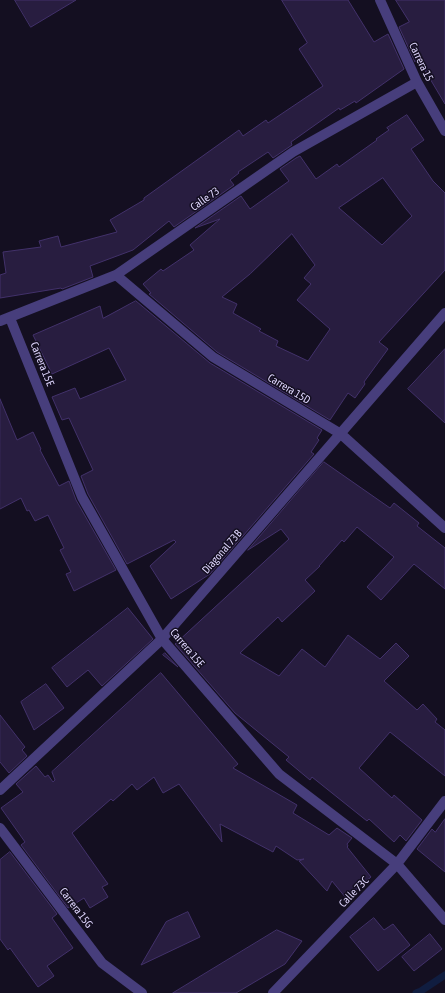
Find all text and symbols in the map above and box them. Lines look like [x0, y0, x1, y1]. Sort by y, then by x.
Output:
street label: Carrera 15 [406, 40, 436, 84]
street label: Calle 73 [188, 184, 222, 214]
street label: Carrera 15E [27, 340, 57, 388]
street label: Carrera 15D [265, 371, 313, 407]
street label: Diagonal 73B [199, 527, 245, 577]
street label: Carrera 15E [167, 626, 207, 670]
street label: Calle 73C [336, 874, 372, 910]
street label: Carrera 15G [56, 885, 96, 931]

